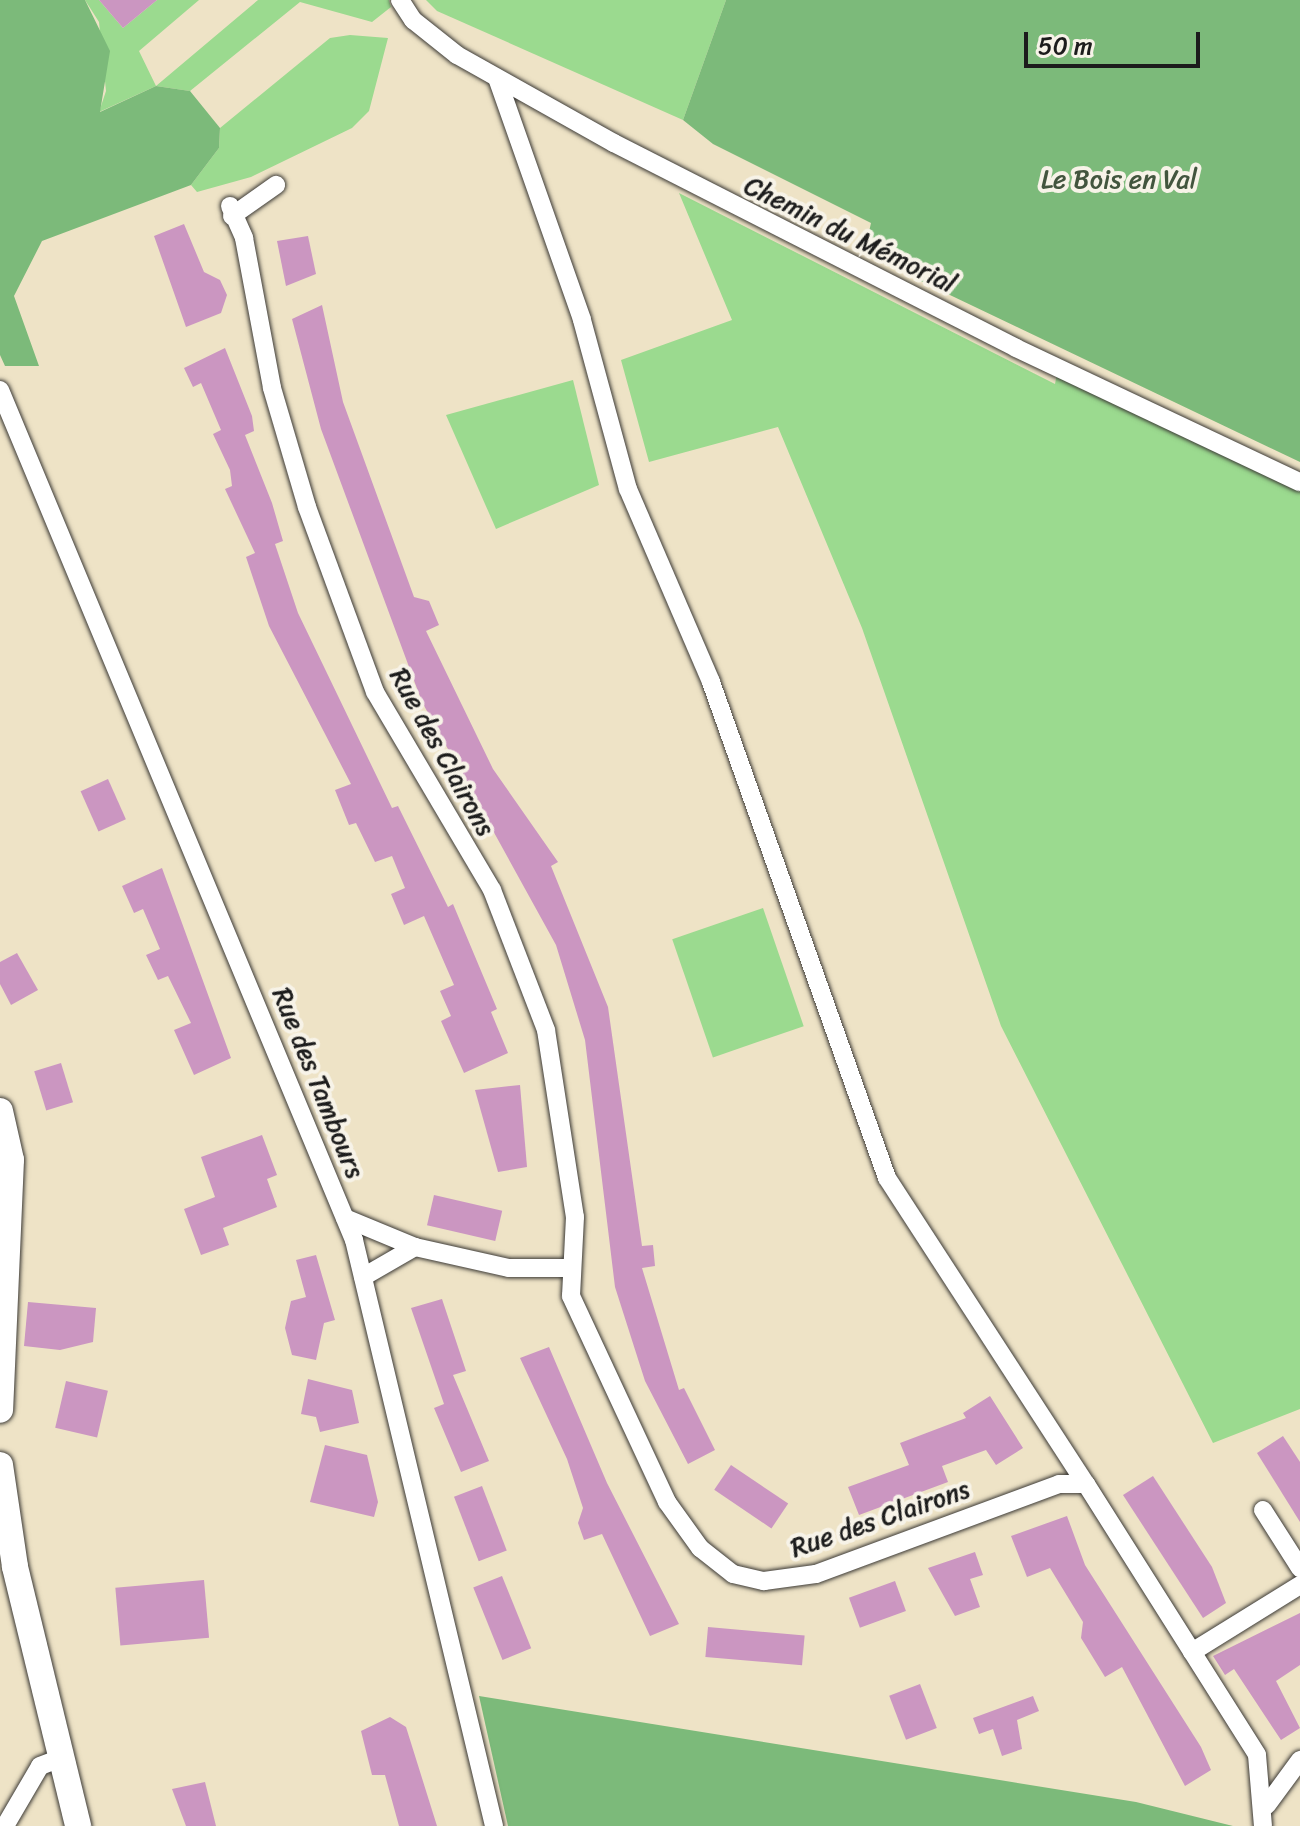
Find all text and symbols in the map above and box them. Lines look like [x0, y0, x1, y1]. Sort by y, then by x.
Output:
scale bar [1028, 16, 1204, 66]
text: 50 m [1038, 25, 1093, 67]
park label: Le Bois en Val [1041, 164, 1197, 196]
street label: Chemin du Mémorial [739, 170, 961, 300]
street label: Rue des Clairons [383, 662, 501, 842]
street label: Rue des Tambours [265, 982, 371, 1184]
street label: Rue des Clairons [786, 1473, 974, 1565]

